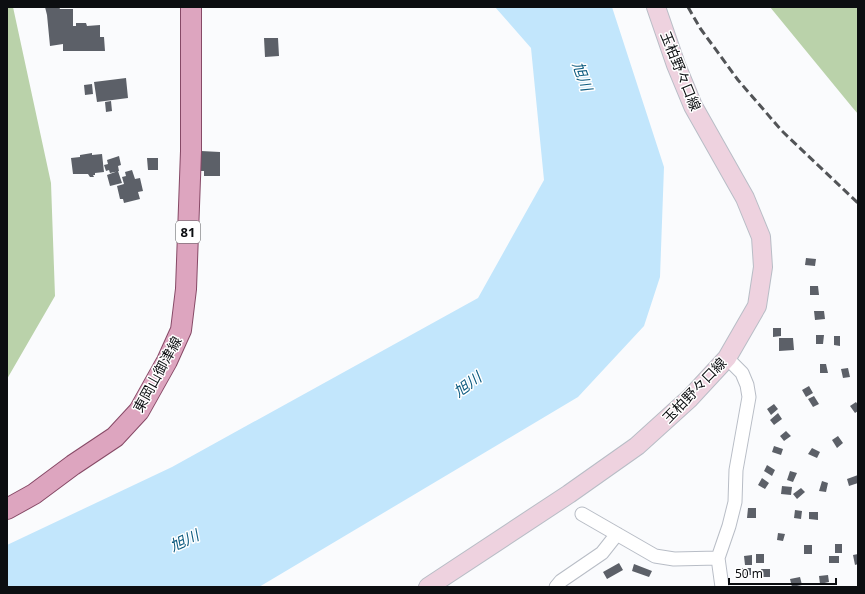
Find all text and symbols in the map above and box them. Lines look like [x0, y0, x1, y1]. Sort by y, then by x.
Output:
street label: 玉柏野々口線 [656, 28, 706, 114]
water label: 旭川 [568, 58, 598, 95]
road number: 81 [176, 221, 200, 243]
street label: 東岡山御津線 [128, 333, 186, 415]
street label: 玉柏野々口線 [658, 353, 730, 427]
water label: 旭川 [449, 366, 487, 401]
water label: 旭川 [166, 524, 204, 555]
scale bar [729, 560, 836, 586]
text: 50 m [735, 565, 763, 582]

